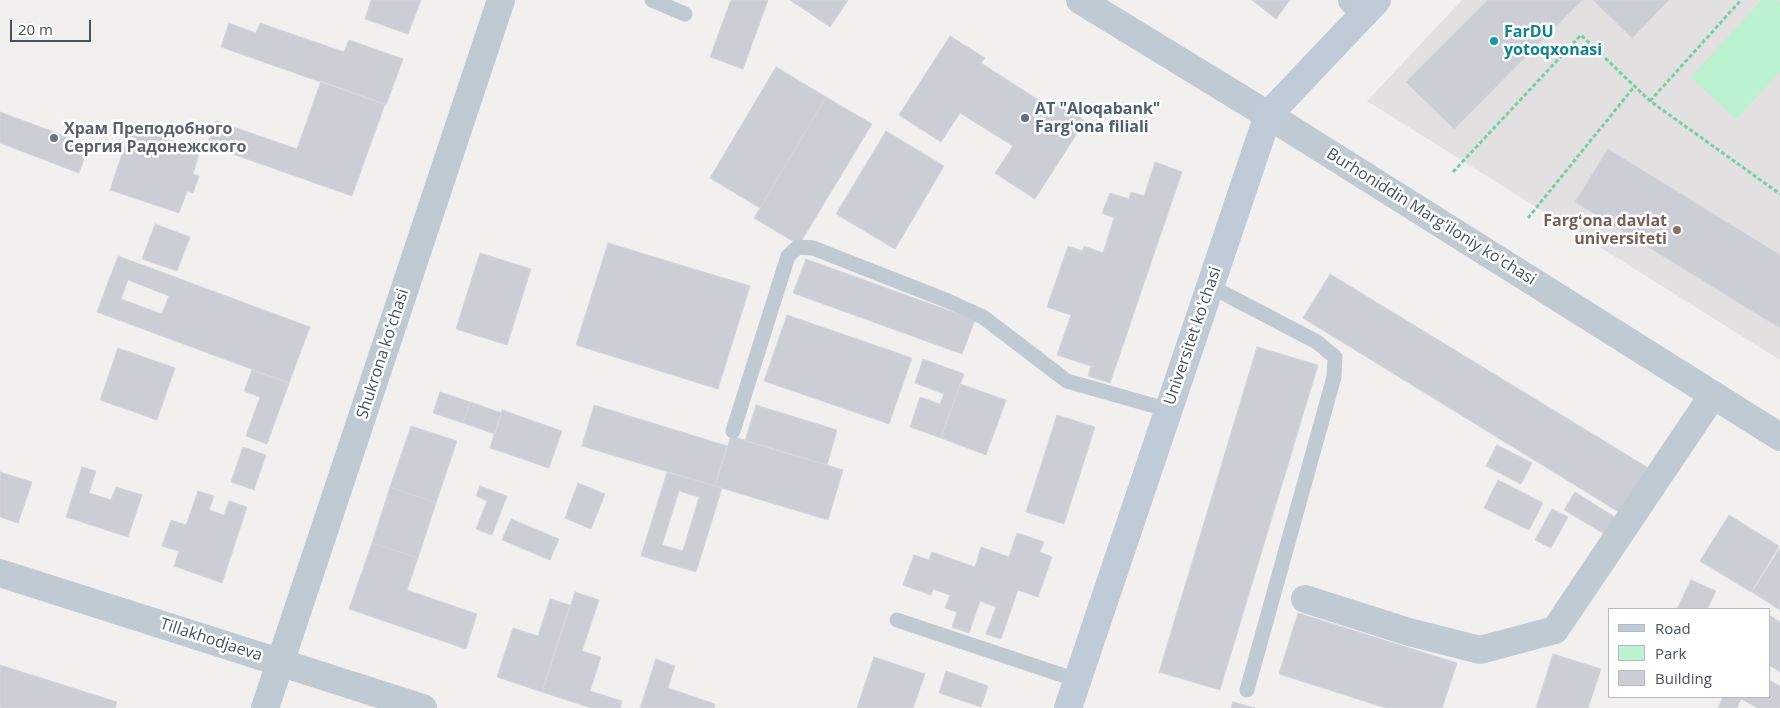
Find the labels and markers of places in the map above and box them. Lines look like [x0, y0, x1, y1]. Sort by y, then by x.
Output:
place label: FarDU yotoqxonasi [1504, 22, 1602, 60]
marker: FarDU yotoqxonasi [1488, 35, 1500, 47]
place label: AT "Aloqabank" Fargʻona filiali [1035, 99, 1160, 137]
marker: AT "Aloqabank" Fargʻona filiali [1019, 112, 1031, 124]
place label: Храм Преподобного Сергия Радонежского [64, 119, 246, 157]
marker: Храм Преподобного Сергия Радонежского [48, 132, 60, 144]
place label: Fargʻona davlat universiteti [1543, 211, 1667, 249]
marker: Fargʻona davlat universiteti [1671, 224, 1683, 236]

